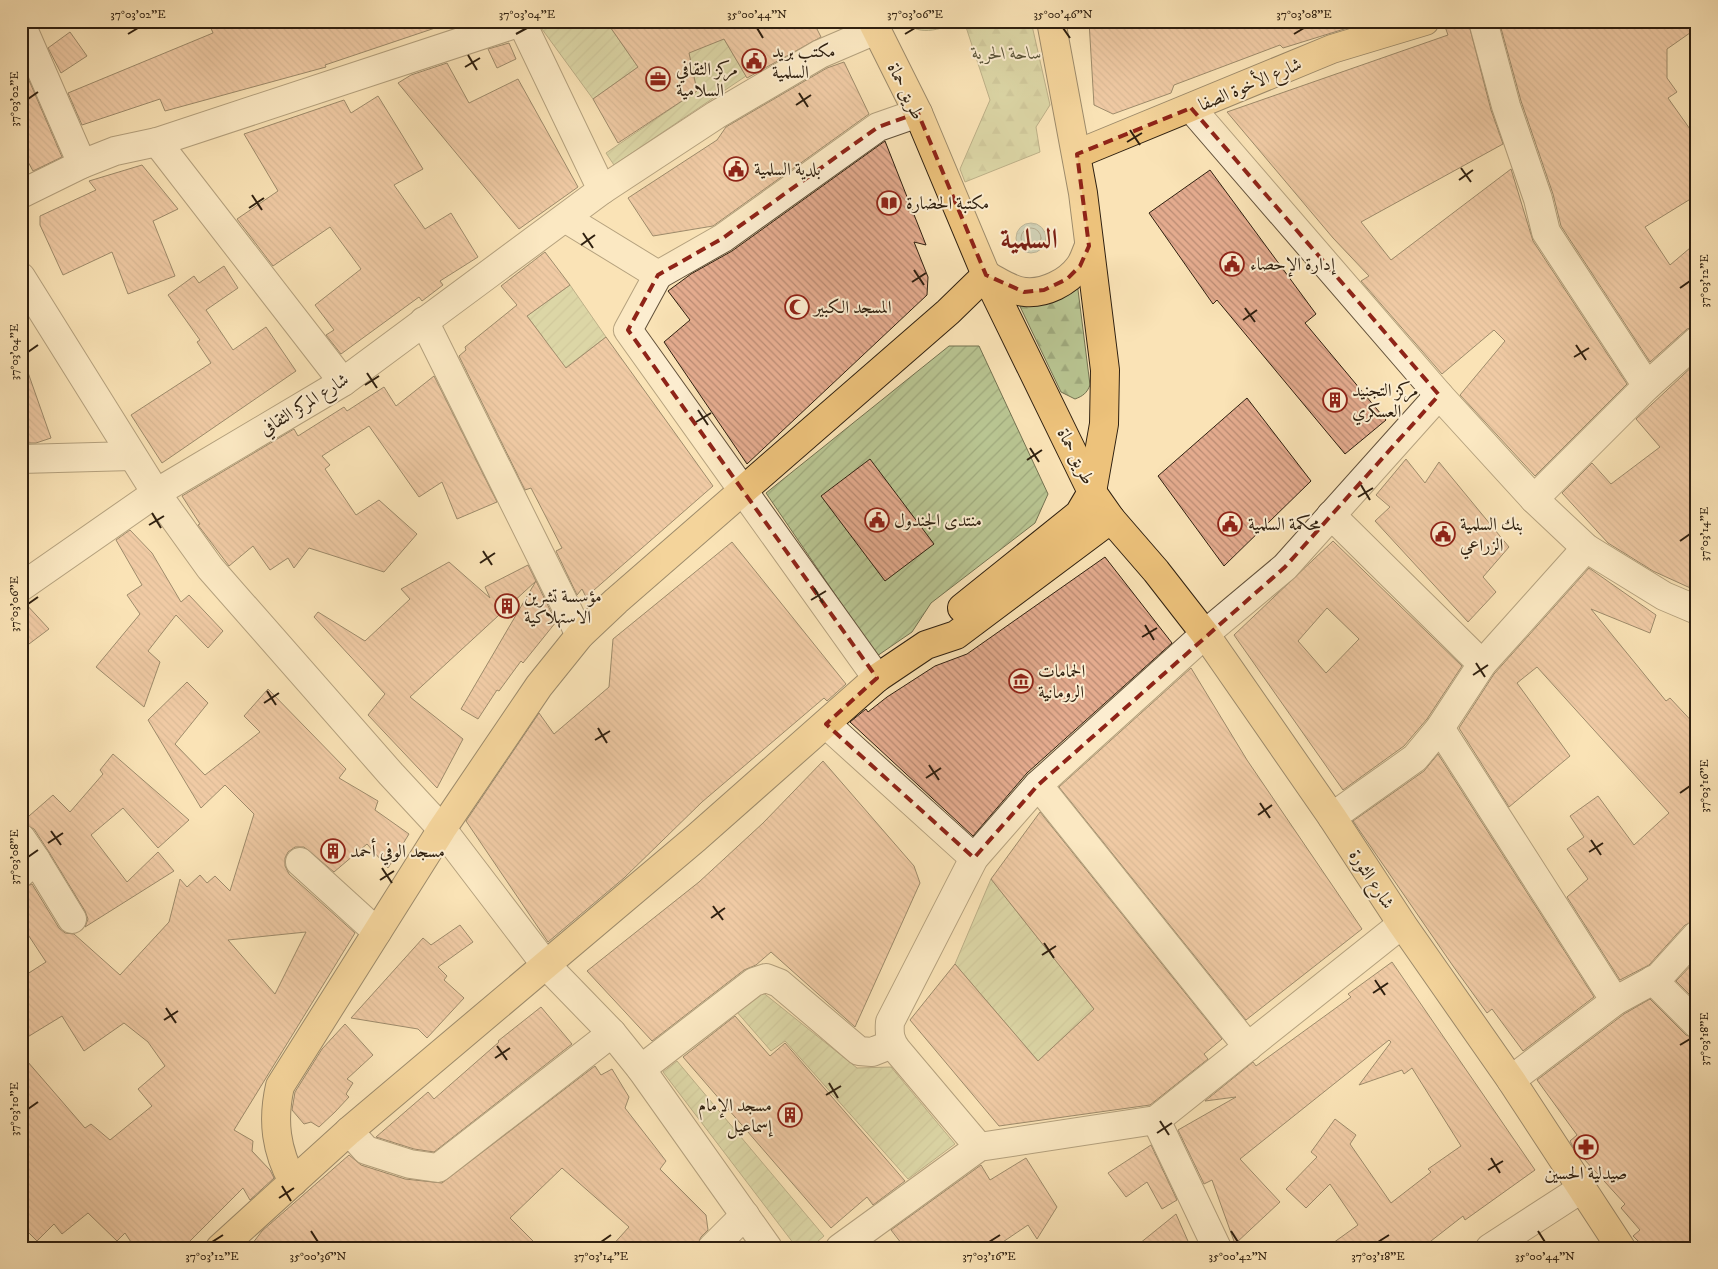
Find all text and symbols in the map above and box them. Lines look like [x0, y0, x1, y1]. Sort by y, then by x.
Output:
text: 37°03'02"E [110, 7, 166, 22]
text: 37°03'04"E [499, 7, 556, 22]
text: 35°00'44"N [727, 7, 787, 22]
text: 37°03'06"E [887, 7, 943, 22]
text: 35°00'46"N [1033, 7, 1093, 22]
text: 37°03'08"E [1276, 7, 1332, 22]
place label: مكتب بريد السلمية [772, 41, 836, 84]
park label: ساحة الحرية [970, 43, 1042, 65]
public building icon: مكتب بريد السلمية [741, 48, 767, 74]
street label: شارع الأخوة الصفا [1194, 51, 1307, 119]
place label: مركز الثقافي السلامية [676, 59, 738, 102]
street label: طريق حماة [882, 59, 928, 124]
office icon: مركز الثقافي السلامية [645, 66, 671, 92]
text: 37°03'02"E [7, 71, 22, 127]
public building icon: بلدية السلمية [723, 156, 749, 182]
place label: بلدية السلمية [754, 159, 821, 181]
library icon: مكتبة الحضارة [876, 190, 902, 216]
place label: مكتبة الحضارة [906, 193, 989, 215]
district label: السلمية [1000, 222, 1058, 257]
public building icon: إدارة الإحصاء [1219, 251, 1245, 277]
place label: إدارة الإحصاء [1250, 254, 1336, 277]
text: 37°03'12"E [1697, 254, 1712, 308]
mosque icon: المسجد الكبير [784, 294, 810, 320]
place label: المسجد الكبير [812, 297, 892, 319]
text: 37°03'04"E [7, 323, 22, 380]
street label: شارع المركز الثقافي [256, 369, 355, 443]
place label: مركز التجنيد العسكري [1352, 380, 1418, 426]
building icon: مركز التجنيد العسكري [1322, 387, 1348, 413]
street label: طريق حماة [1052, 424, 1099, 488]
text: 37°03'14"E [1697, 506, 1712, 561]
public building icon: منتدى الجندول [864, 507, 890, 533]
place label: منتدى الجندول [894, 510, 982, 532]
public building icon: محكمة السلمية [1217, 511, 1243, 537]
place label: محكمة السلمية [1248, 514, 1321, 536]
place label: بنك السلمية الزراعي [1460, 514, 1523, 560]
public building icon: بنك السلمية الزراعي [1430, 521, 1456, 547]
text: 37°03'06"E [7, 576, 22, 632]
place label: مؤسسة تشرين الاستهلاكية [524, 586, 602, 629]
building icon: مؤسسة تشرين الاستهلاكية [494, 593, 520, 619]
place label: الحمامات الرومانية [1038, 661, 1086, 704]
museum icon: الحمامات الرومانية [1008, 668, 1034, 694]
text: 37°03'16"E [1697, 759, 1712, 813]
text: 37°03'08"E [7, 829, 22, 885]
building icon: مسجد الوفي أحمد [320, 838, 346, 864]
place label: مسجد الوفي أحمد [350, 838, 445, 866]
street label: شارع الثورة [1341, 846, 1399, 915]
text: 37°03'18"E [1697, 1012, 1712, 1066]
text: 37°03'10"E [7, 1082, 22, 1136]
place label: مسجد الإمام إسماعيل [698, 1095, 773, 1139]
building icon: مسجد الإمام إسماعيل [777, 1102, 803, 1128]
pharmacy icon: صيدلية الحسين [1573, 1134, 1599, 1160]
place label: صيدلية الحسين [1545, 1163, 1627, 1185]
text: 37°03'12"E [185, 1249, 239, 1264]
text: 35°00'36"N [290, 1249, 347, 1264]
text: 37°03'14"E [574, 1249, 629, 1264]
text: 37°03'16"E [962, 1249, 1016, 1264]
text: 35°00'42"N [1209, 1249, 1268, 1264]
text: 37°03'18"E [1351, 1249, 1405, 1264]
text: 35°00'44"N [1515, 1249, 1575, 1264]

